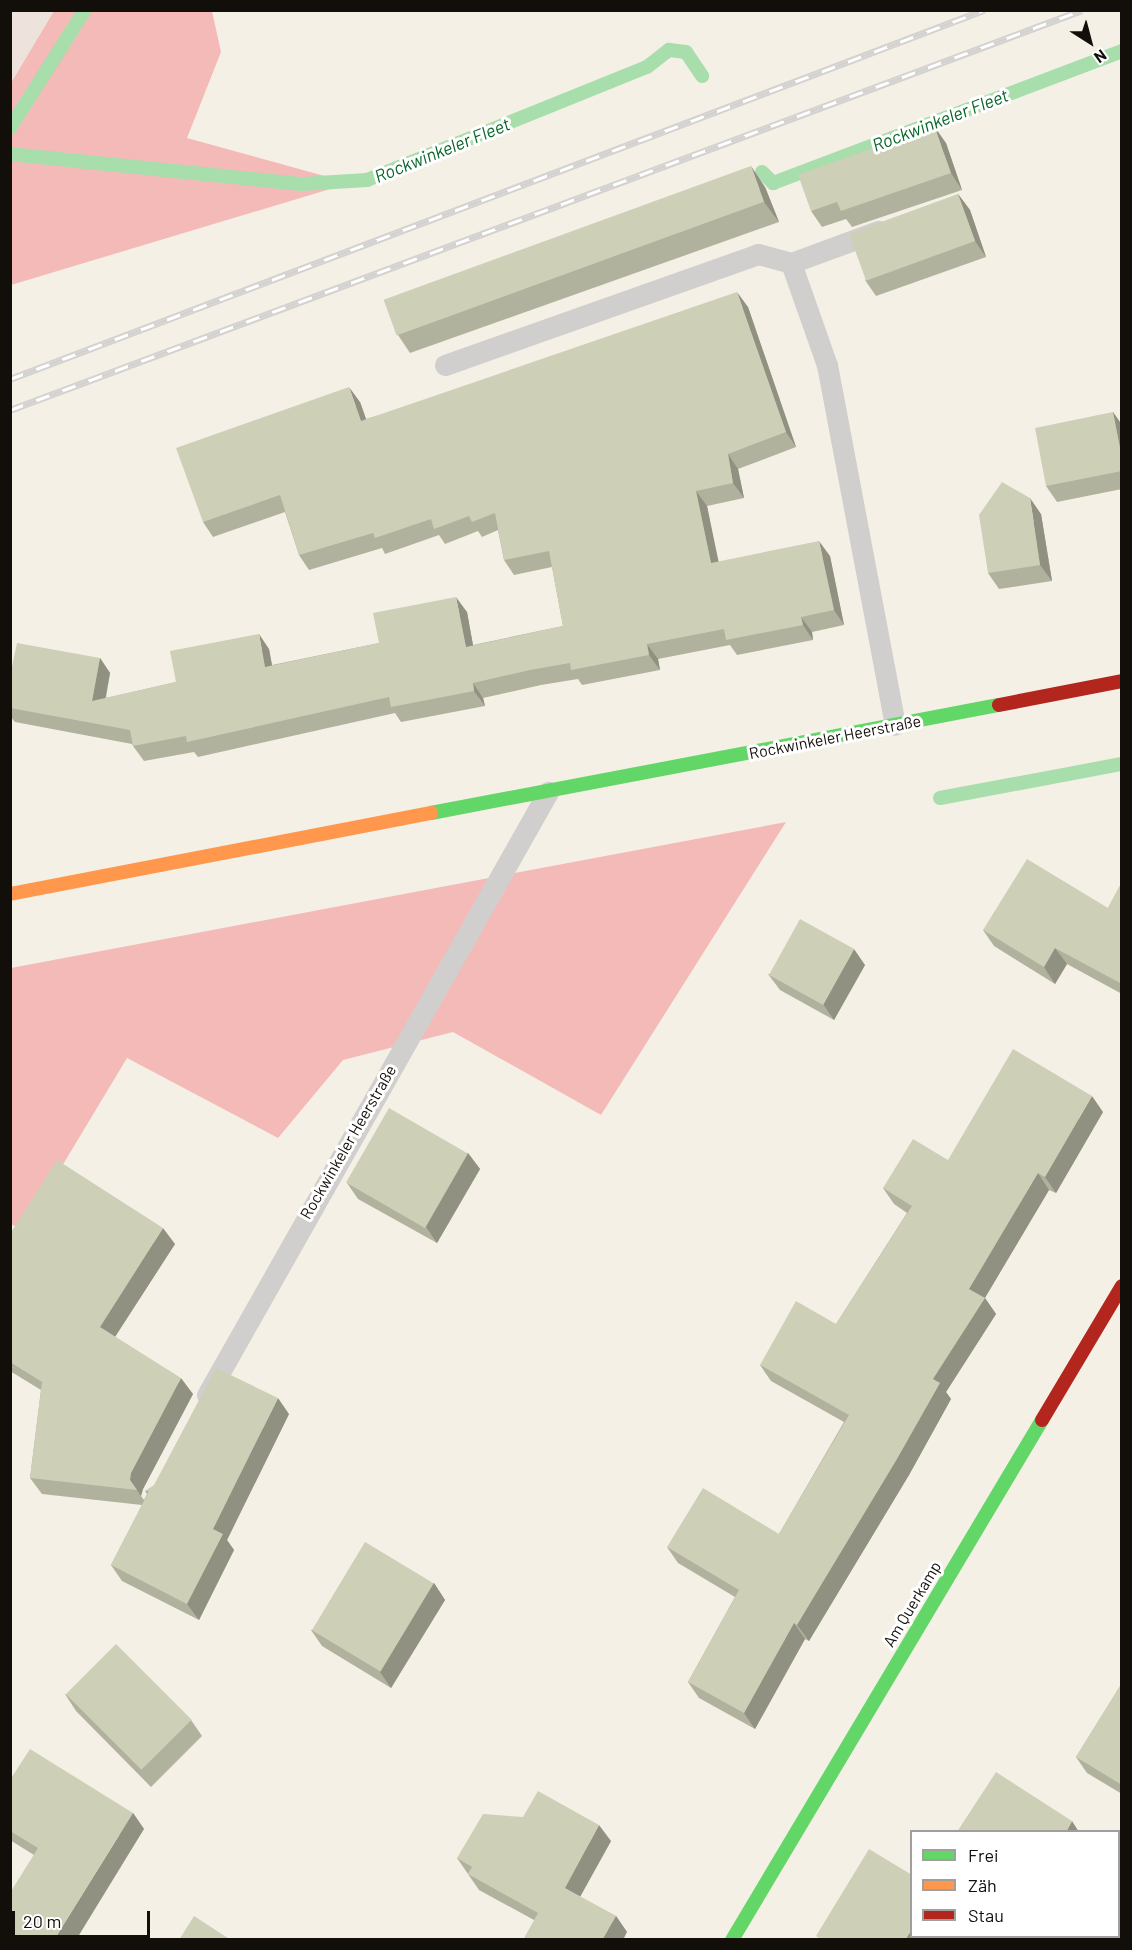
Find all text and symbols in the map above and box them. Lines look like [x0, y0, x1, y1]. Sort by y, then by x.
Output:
north arrow [1060, 12, 1120, 72]
text: N [1091, 46, 1111, 68]
water label: Rockwinkeler Fleet [869, 84, 1011, 156]
water label: Rockwinkeler Fleet [371, 113, 513, 187]
street label: Rockwinkeler Heerstraße [747, 711, 923, 763]
street label: Rockwinkeler Heerstraße [296, 1062, 400, 1222]
street label: Am Querkamp [879, 1558, 945, 1650]
legend [910, 1830, 1120, 1938]
text: Frei [968, 1844, 999, 1866]
text: Zäh [968, 1874, 997, 1896]
scale bar [15, 1899, 153, 1937]
text: Stau [968, 1904, 1004, 1926]
text: 20 m [23, 1910, 61, 1932]

